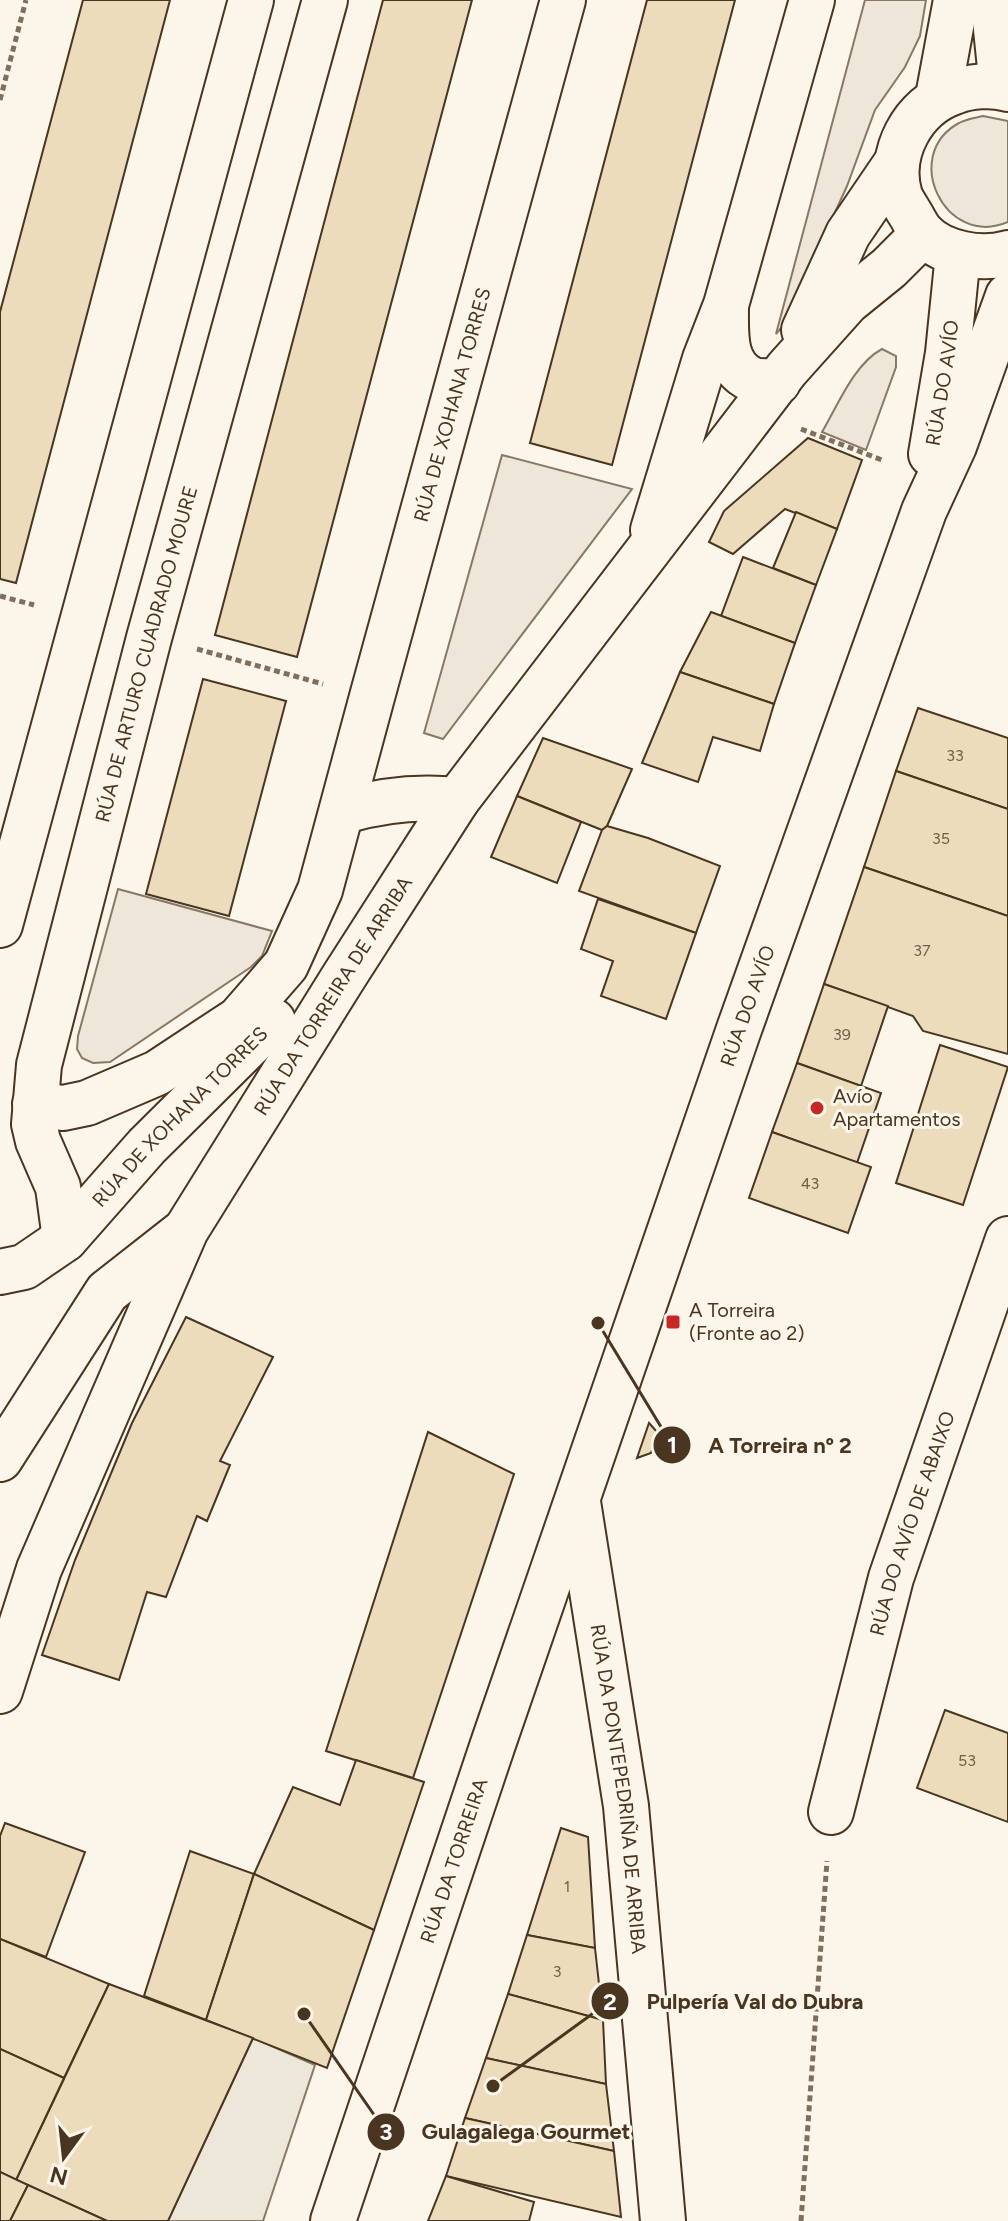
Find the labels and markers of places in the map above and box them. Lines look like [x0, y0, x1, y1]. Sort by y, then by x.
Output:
place label: Avío Apartamentos [833, 1084, 961, 1131]
marker: Avío Apartamentos [808, 1099, 826, 1117]
place label: A Torreira (Fronte ao 2) [689, 1298, 805, 1345]
marker: A Torreira (Fronte ao 2) [664, 1313, 682, 1331]
callout: A Torreira nº 2 [652, 1422, 867, 1468]
callout: Pulpería Val do Dubra [590, 1978, 879, 2024]
callout: Gulagalega Gourmet [366, 2109, 646, 2155]

